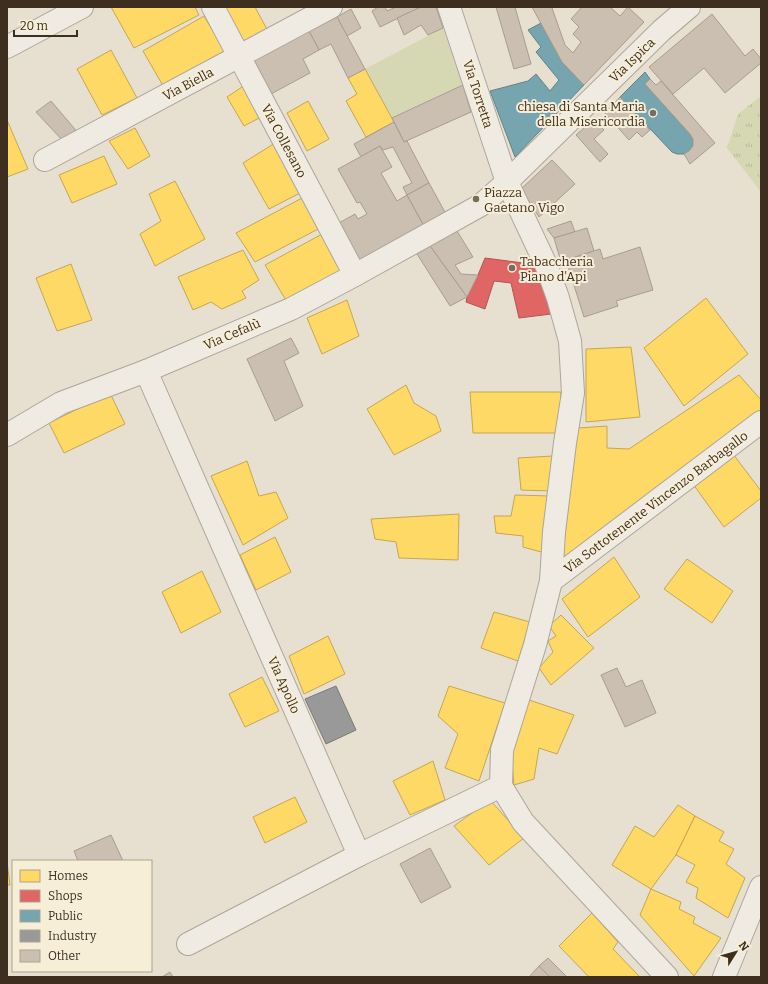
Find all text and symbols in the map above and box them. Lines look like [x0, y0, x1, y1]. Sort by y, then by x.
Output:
scale bar [14, 12, 77, 38]
text: 20 m [20, 19, 49, 33]
street label: Via Ispica [606, 35, 658, 85]
street label: Via Torretta [460, 58, 496, 130]
street label: Via Biella [160, 64, 216, 104]
place label: chiesa di Santa Maria della Misericordia [517, 99, 645, 129]
street label: Via Collesano [258, 102, 310, 180]
marker: chiesa di Santa Maria della Misericordia [648, 108, 658, 118]
place label: Piazza Gaetano Vigo [484, 185, 565, 215]
marker: Piazza Gaetano Vigo [471, 194, 481, 204]
place label: Tabaccheria Piano d'Api [520, 254, 593, 284]
marker: Tabaccheria Piano d'Api [507, 263, 517, 273]
street label: Via Cefalù [201, 315, 263, 353]
street label: Via Sottotenente Vincenzo Barbagallo [561, 428, 751, 576]
street label: Via Apollo [265, 654, 303, 716]
legend [12, 860, 152, 972]
text: Homes [48, 869, 88, 883]
text: Shops [48, 889, 83, 903]
text: Public [48, 909, 83, 923]
text: Industry [48, 929, 97, 943]
north arrow [716, 932, 756, 972]
text: N [736, 939, 752, 954]
text: Other [48, 949, 81, 963]

